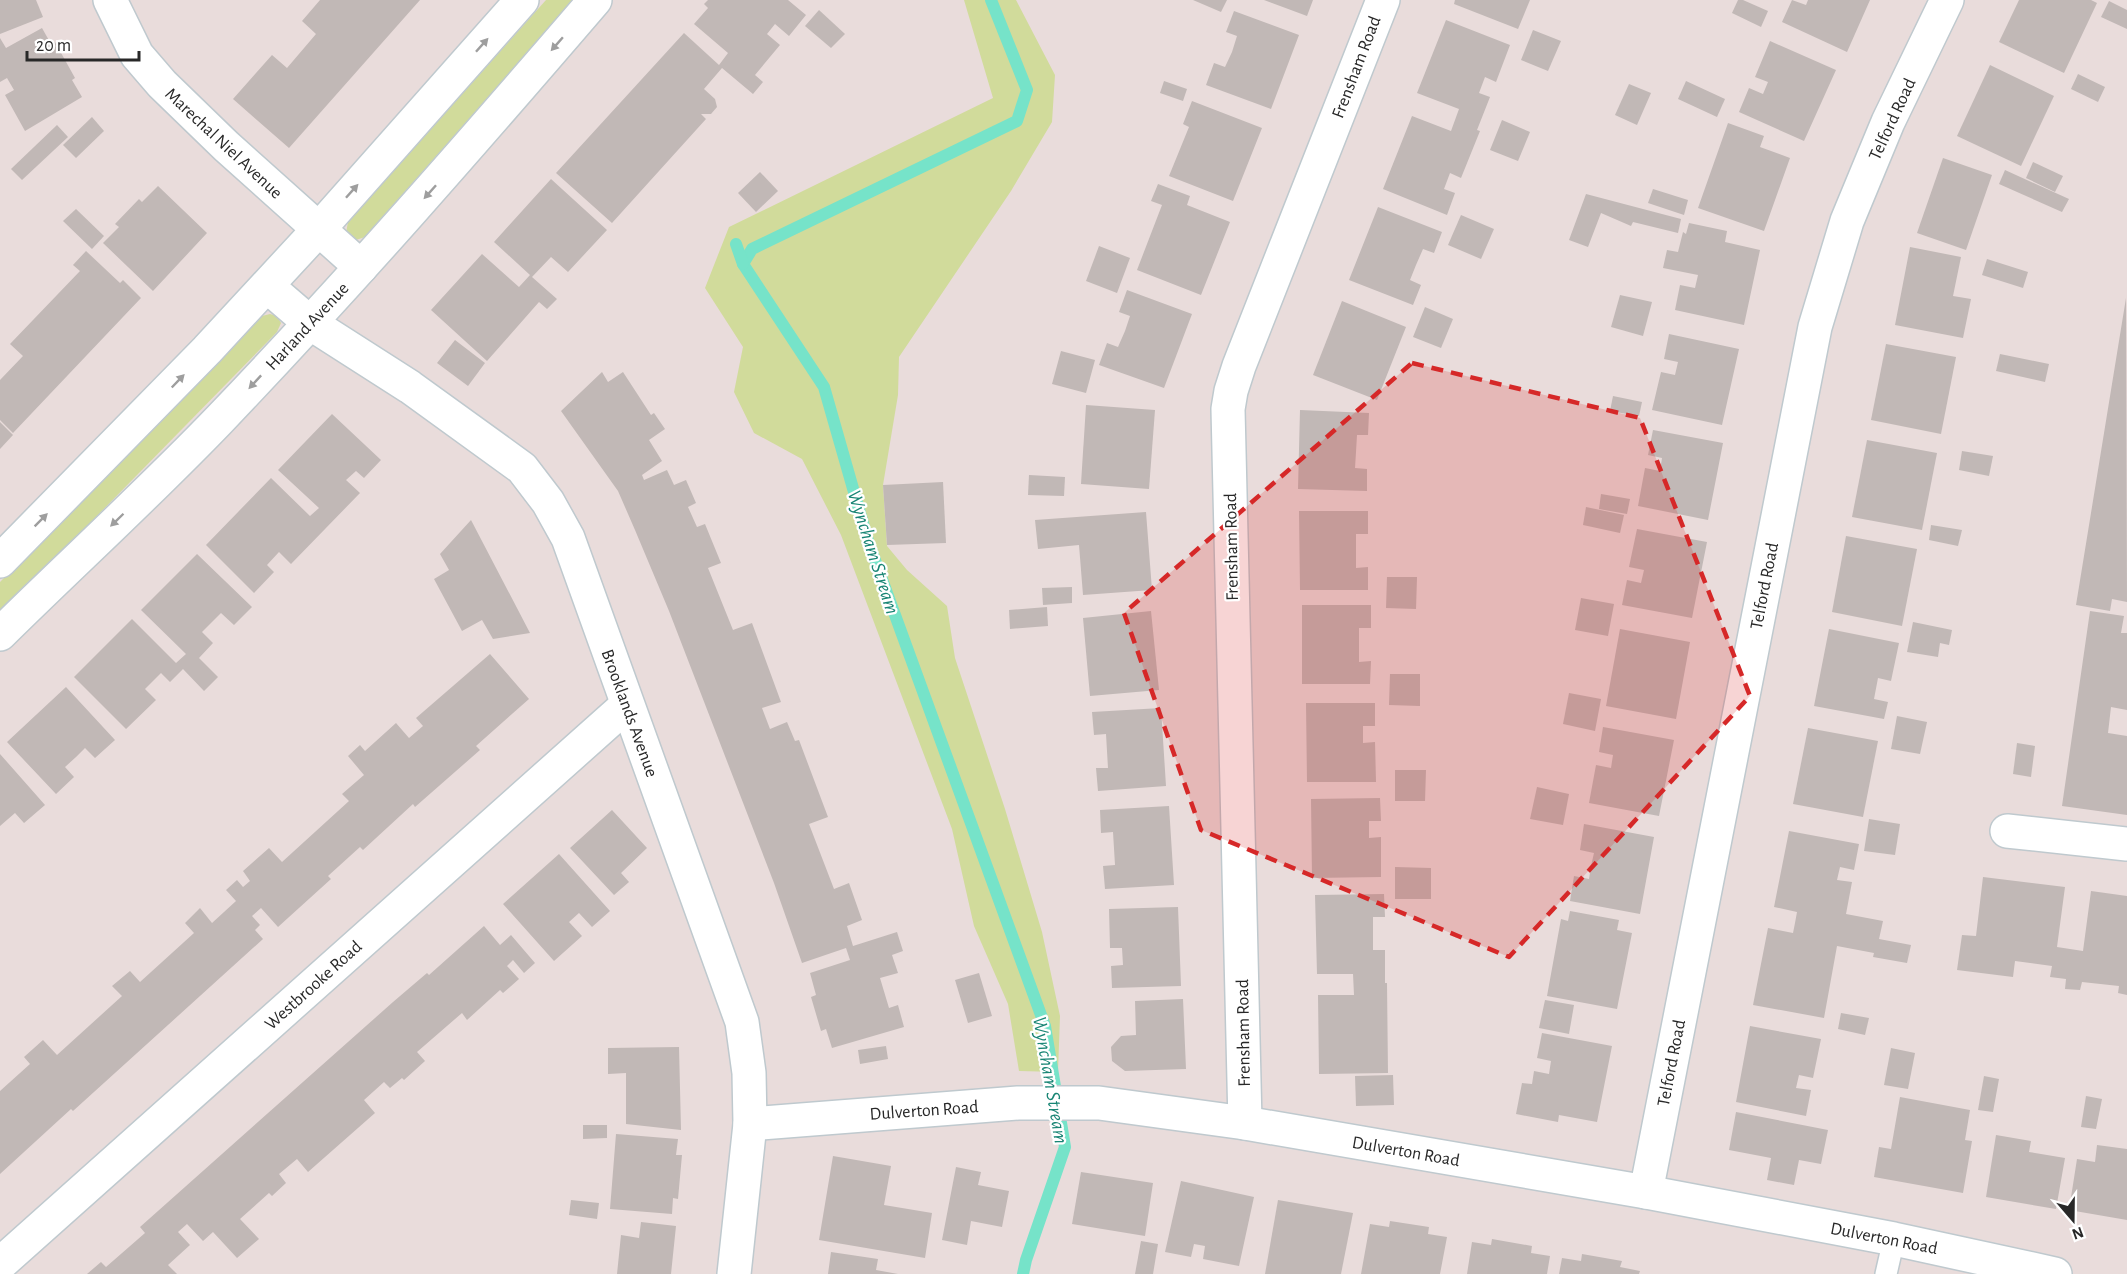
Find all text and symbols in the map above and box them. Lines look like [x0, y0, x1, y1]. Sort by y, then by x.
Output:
street label: Frensham Road [1329, 14, 1385, 121]
scale bar [27, 24, 140, 62]
one-way arrow [551, 36, 564, 51]
text: 20 m [36, 37, 71, 55]
one-way arrow [475, 38, 488, 53]
street label: Telford Road [1866, 76, 1920, 163]
street label: Marechal Niel Avenue [161, 85, 285, 203]
one-way arrow [345, 184, 358, 199]
one-way arrow [424, 184, 437, 199]
street label: Harland Avenue [263, 279, 353, 374]
one-way arrow [170, 374, 184, 388]
one-way arrow [248, 374, 262, 389]
water label: Wyncham Stream [844, 488, 902, 617]
street label: Frensham Road [1222, 493, 1242, 601]
one-way arrow [110, 512, 124, 526]
one-way arrow [34, 513, 49, 527]
street label: Telford Road [1748, 541, 1782, 631]
street label: Brooklands Avenue [598, 647, 661, 780]
street label: Westbrooke Road [262, 938, 366, 1034]
street label: Frensham Road [1234, 979, 1254, 1087]
water label: Wyncham Stream [1029, 1015, 1071, 1145]
street label: Telford Road [1655, 1018, 1689, 1108]
street label: Dulverton Road [869, 1098, 979, 1124]
street label: Dulverton Road [1351, 1134, 1461, 1170]
north arrow [2043, 1190, 2103, 1250]
street label: Dulverton Road [1829, 1220, 1939, 1258]
text: N [2070, 1224, 2086, 1243]

